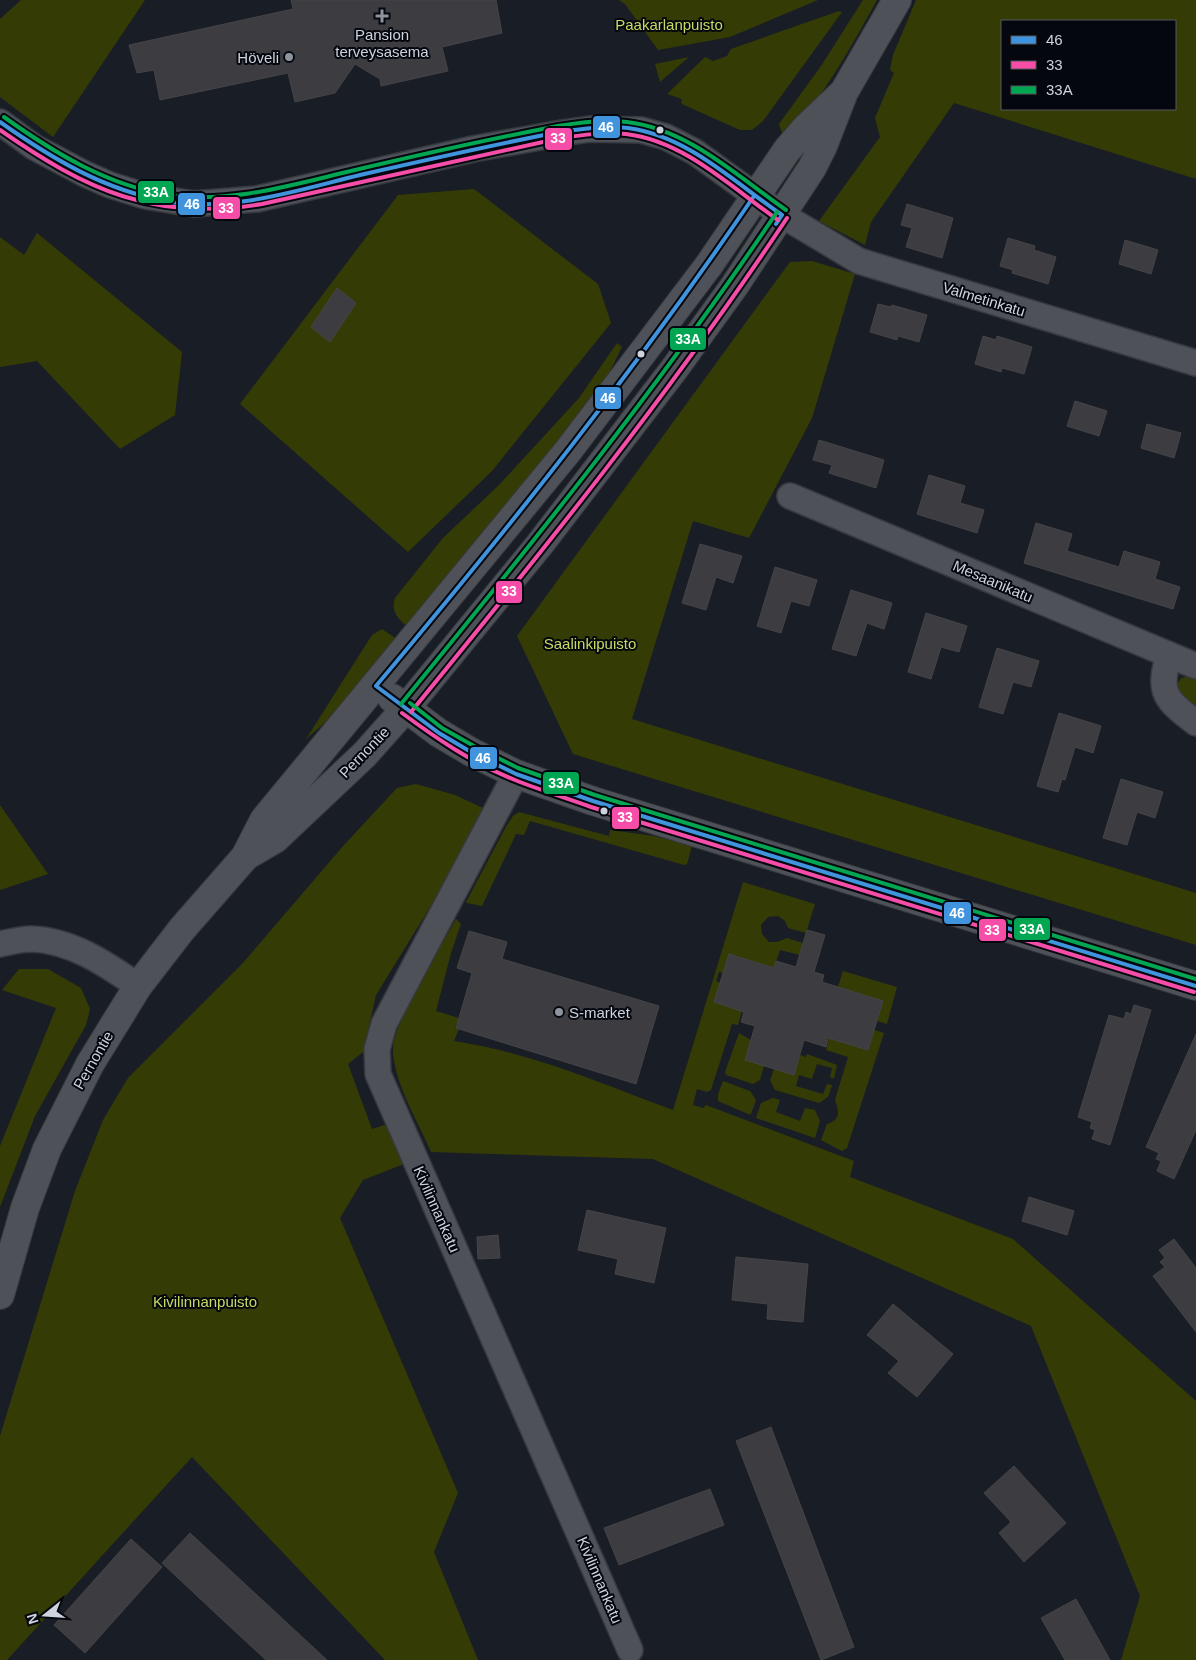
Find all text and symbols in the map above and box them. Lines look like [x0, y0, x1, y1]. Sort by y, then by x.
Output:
marker: Pansion terveysasema [375, 9, 389, 23]
park label: Paakarlanpuisto [615, 16, 723, 33]
legend [1001, 20, 1176, 110]
place label: Pansion terveysasema [335, 26, 429, 60]
text: 46 [1046, 31, 1063, 48]
place label: Höveli [237, 49, 279, 66]
marker: Höveli [283, 51, 295, 63]
text: 33 [1046, 56, 1063, 73]
text: 33A [1046, 81, 1073, 98]
line badge: 46 [592, 115, 621, 139]
text: 46 [598, 119, 614, 135]
unlabelled marker [655, 125, 665, 135]
line badge: 33 [544, 127, 573, 151]
text: 33 [550, 130, 566, 146]
line badge: 33A [137, 180, 175, 204]
text: 33A [143, 184, 169, 200]
line badge: 46 [177, 192, 206, 216]
text: 46 [184, 196, 200, 212]
line badge: 33 [212, 196, 241, 220]
text: 33 [218, 200, 234, 216]
street label: Valmetinkatu [941, 278, 1027, 320]
line badge: 33A [669, 327, 707, 351]
text: 33A [675, 331, 701, 347]
unlabelled marker [636, 349, 646, 359]
line badge: 46 [594, 386, 622, 410]
text: 46 [600, 390, 616, 406]
street label: Mesaanikatu [951, 557, 1035, 605]
line badge: 33 [495, 580, 523, 604]
text: 33 [501, 583, 517, 599]
park label: Saalinkipuisto [544, 635, 636, 652]
street label: Pernontie [336, 723, 392, 781]
line badge: 46 [469, 746, 498, 770]
text: 46 [475, 750, 491, 766]
line badge: 33A [542, 771, 580, 795]
text: 33A [548, 775, 574, 791]
unlabelled marker [599, 806, 609, 816]
line badge: 33 [611, 806, 640, 830]
text: 33 [617, 809, 633, 825]
line badge: 46 [943, 901, 972, 925]
text: 46 [949, 905, 965, 921]
line badge: 33A [1013, 917, 1051, 941]
line badge: 33 [978, 918, 1007, 942]
text: 33A [1019, 921, 1045, 937]
text: 33 [984, 922, 1000, 938]
place label: S-market [569, 1004, 631, 1021]
marker: S-market [553, 1006, 565, 1018]
street label: Pernontie [70, 1028, 116, 1092]
street label: Kivilinnankatu [410, 1163, 464, 1255]
park label: Kivilinnanpuisto [153, 1293, 257, 1310]
street label: Kivilinnankatu [574, 1534, 626, 1626]
north arrow [20, 1590, 70, 1640]
text: N [23, 1612, 42, 1626]

